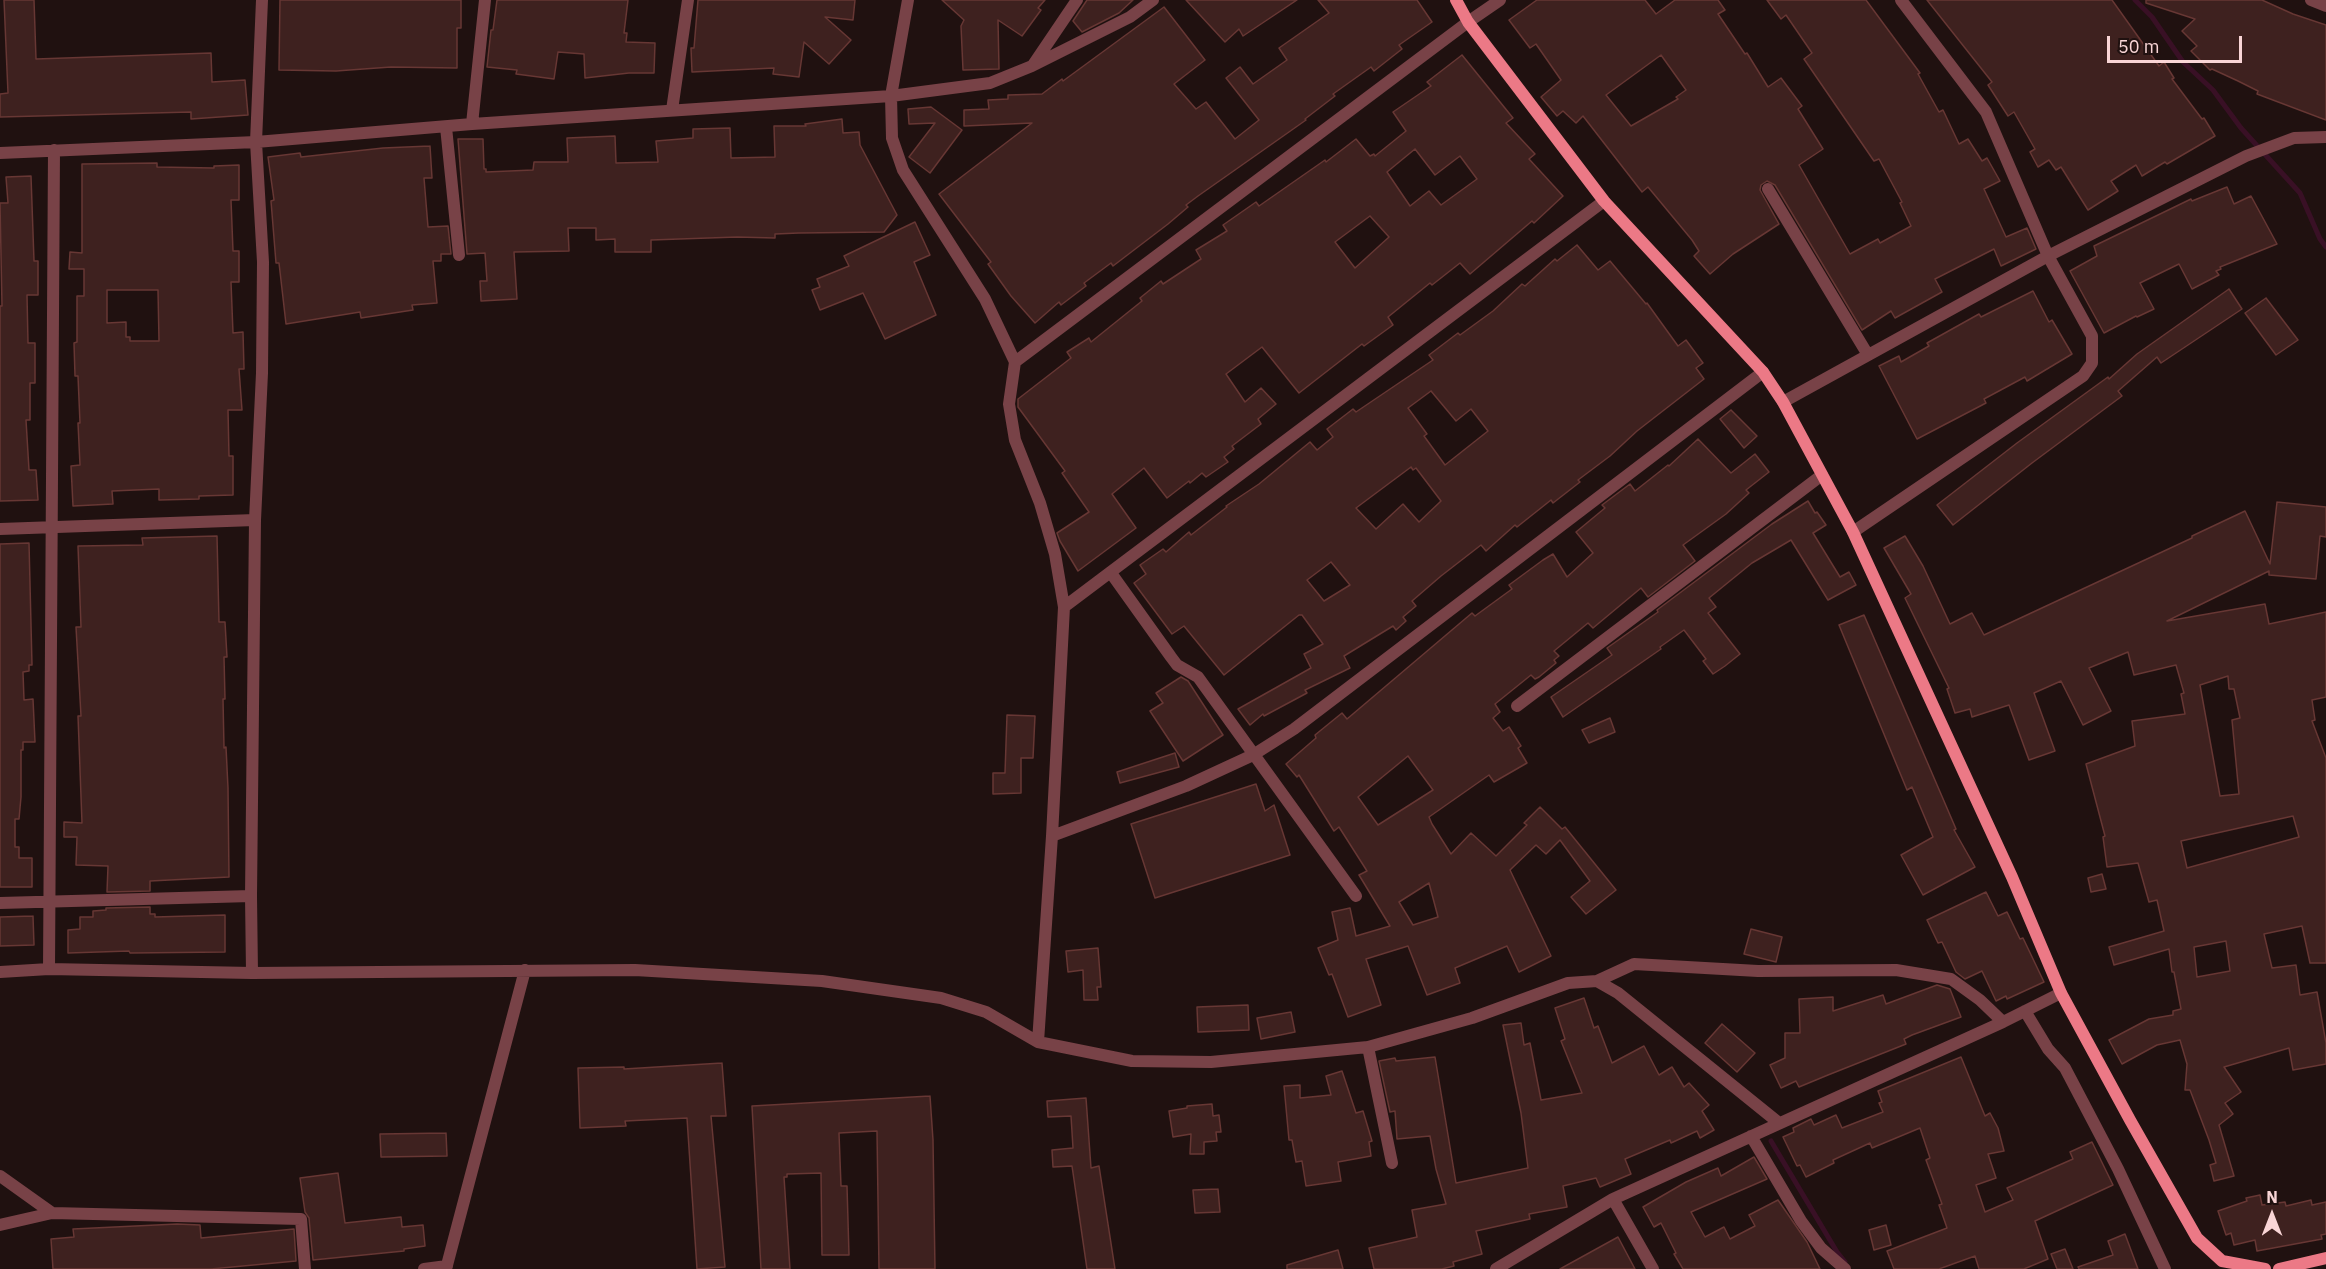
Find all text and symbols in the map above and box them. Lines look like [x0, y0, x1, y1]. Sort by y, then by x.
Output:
scale bar [2110, 24, 2245, 62]
text: 50 m [2118, 35, 2160, 58]
north arrow [2242, 1185, 2302, 1245]
text: N [2266, 1187, 2278, 1207]

